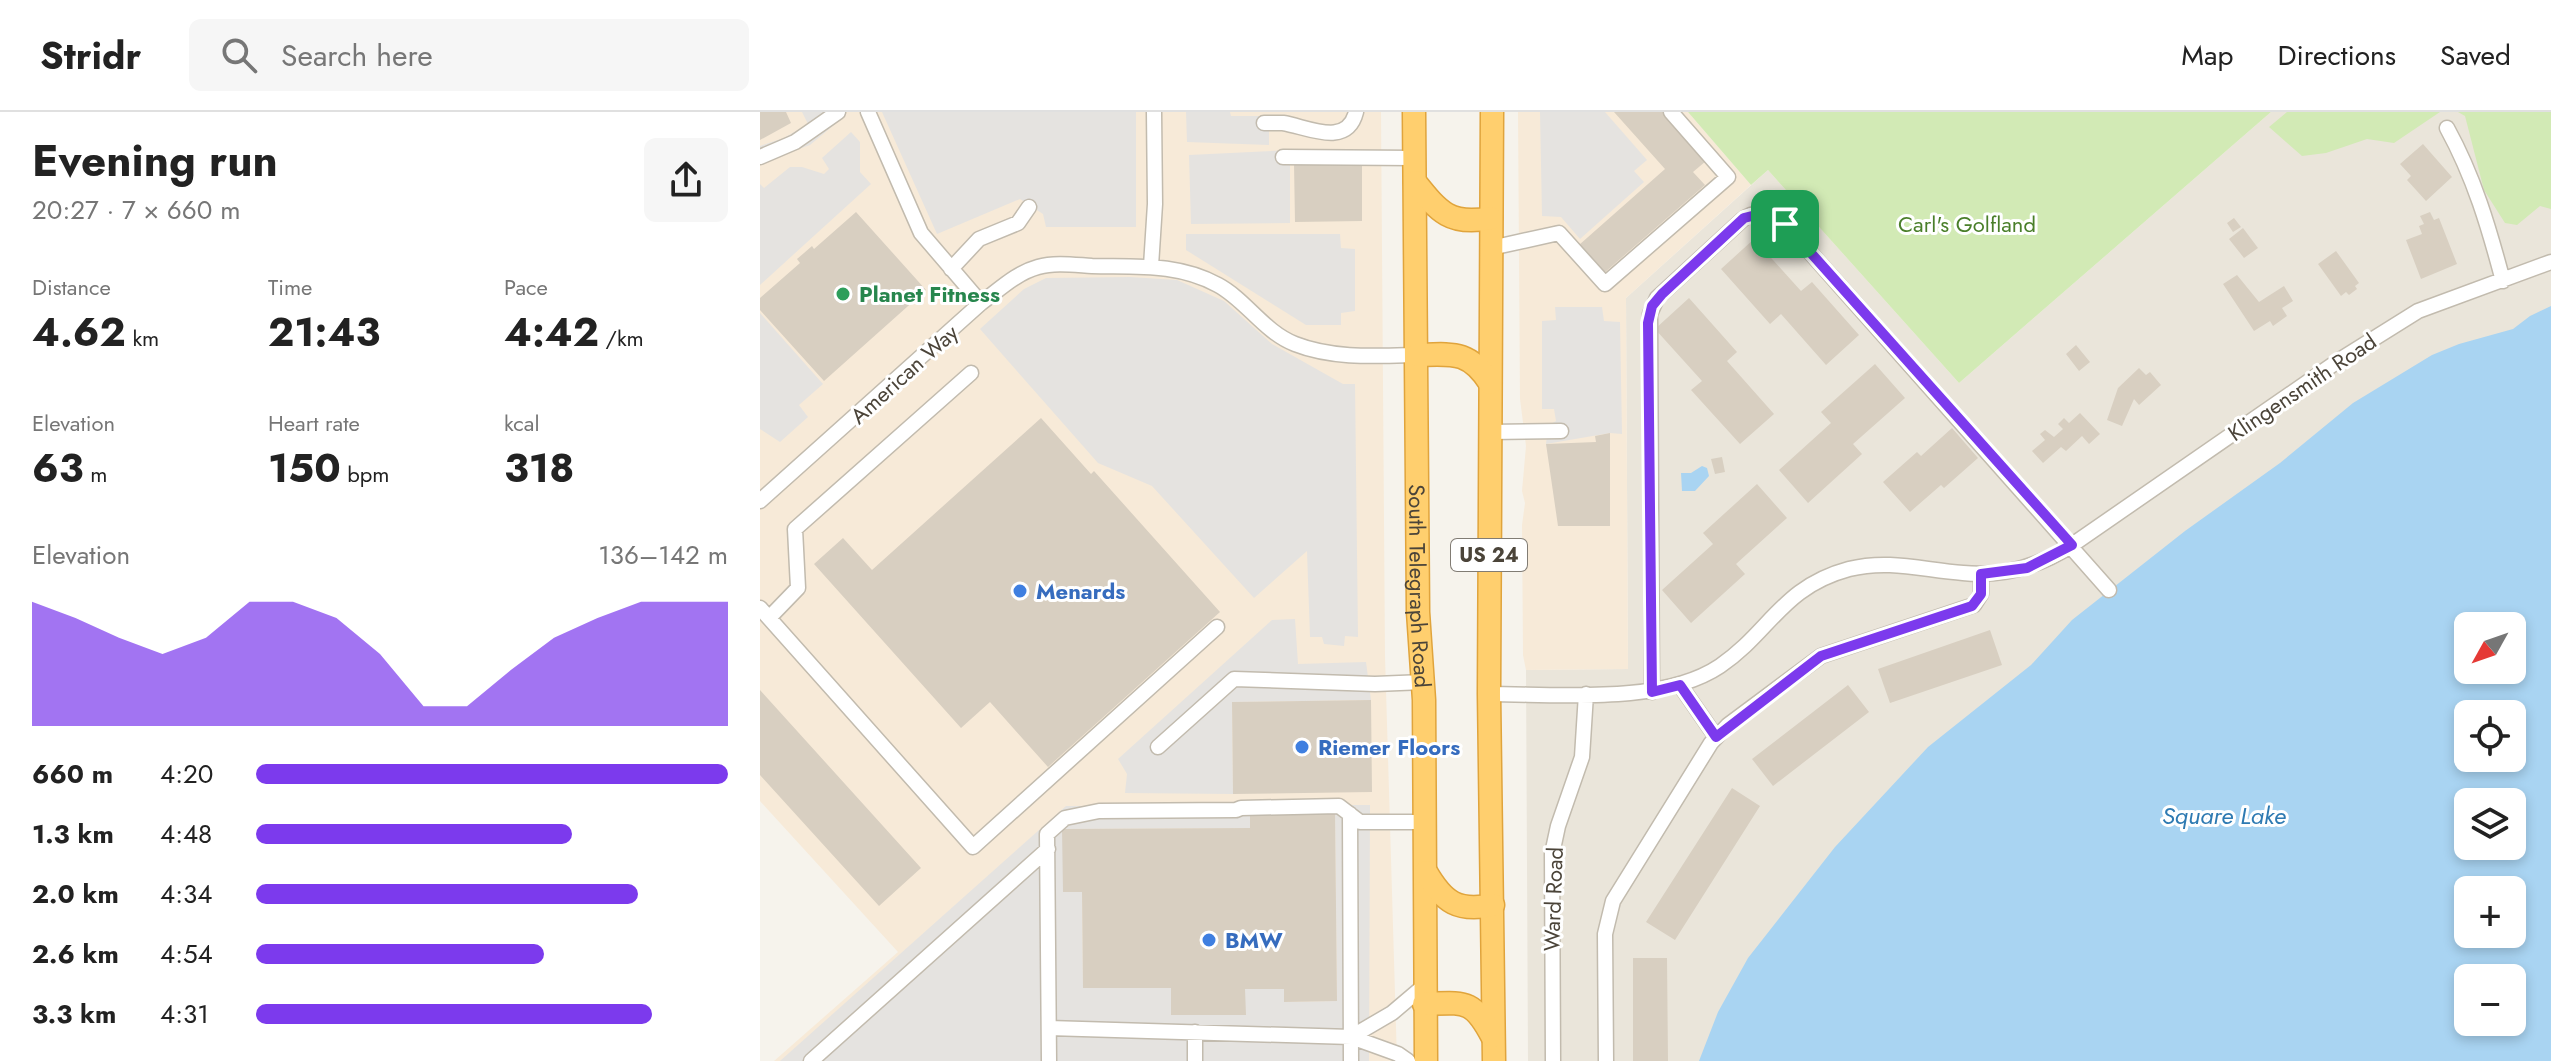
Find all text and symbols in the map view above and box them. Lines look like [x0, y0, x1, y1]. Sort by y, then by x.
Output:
search box [189, 19, 749, 91]
text: Stridr [40, 28, 141, 83]
icon: search [217, 33, 261, 77]
text: Search here [281, 34, 433, 77]
text: Map [2181, 35, 2233, 76]
text: Directions [2277, 35, 2396, 76]
text: Saved [2440, 35, 2511, 76]
text: Evening run [32, 129, 278, 193]
button: share [644, 138, 728, 222]
pin [1751, 190, 1819, 258]
text: 20:27 · 7 × 660 m [32, 191, 240, 229]
icon: arrive [1763, 202, 1807, 246]
park label: Carl's Golfland [1898, 208, 2036, 240]
text: Distance [32, 271, 111, 303]
text: Time [268, 271, 312, 303]
text: Pace [504, 271, 548, 303]
place label: Planet Fitness [859, 278, 1000, 310]
marker: Planet Fitness [834, 285, 852, 303]
text: 4.62 [32, 303, 126, 361]
text: 21:43 [268, 303, 380, 361]
text: 4:42 [504, 303, 599, 361]
street label: American Way [843, 317, 965, 431]
text: km [126, 322, 159, 354]
text: /km [599, 322, 644, 354]
street label: Klingensmith Road [2221, 325, 2383, 449]
text: Elevation [32, 407, 115, 439]
text: Heart rate [268, 407, 360, 439]
text: kcal [504, 407, 540, 439]
text: 63 [32, 439, 84, 497]
text: 150 [268, 439, 341, 497]
text: 318 [504, 439, 574, 497]
text: m [84, 458, 107, 490]
text: bpm [341, 458, 389, 490]
street label: South Telegraph Road [1401, 484, 1439, 689]
text: Elevation [32, 536, 130, 574]
text: 136–142 m [598, 536, 728, 574]
road number: US 24 [1451, 539, 1527, 571]
place label: Menards [1036, 575, 1125, 607]
marker: Menards [1011, 582, 1029, 600]
north arrow [2454, 612, 2526, 684]
map controls [2454, 612, 2526, 1036]
button: locate [2454, 700, 2526, 772]
place label: Riemer Floors [1318, 731, 1460, 763]
marker: Riemer Floors [1293, 738, 1311, 756]
text: 660 m [32, 755, 113, 793]
text: 4:20 [160, 755, 213, 793]
button: layers [2454, 788, 2526, 860]
water label: Square Lake [2162, 798, 2286, 833]
text: 1.3 km [32, 815, 114, 853]
text: 4:48 [160, 815, 212, 853]
street label: Ward Road [1535, 846, 1571, 952]
text: 2.0 km [32, 875, 119, 913]
text: 4:34 [160, 875, 212, 913]
button: + [2454, 876, 2526, 948]
place label: BMW [1225, 924, 1283, 956]
marker: BMW [1200, 931, 1218, 949]
text: 2.6 km [32, 935, 119, 973]
text: 4:54 [160, 935, 213, 973]
button: − [2454, 964, 2526, 1036]
text: 3.3 km [32, 995, 116, 1033]
text: 4:31 [160, 995, 209, 1033]

